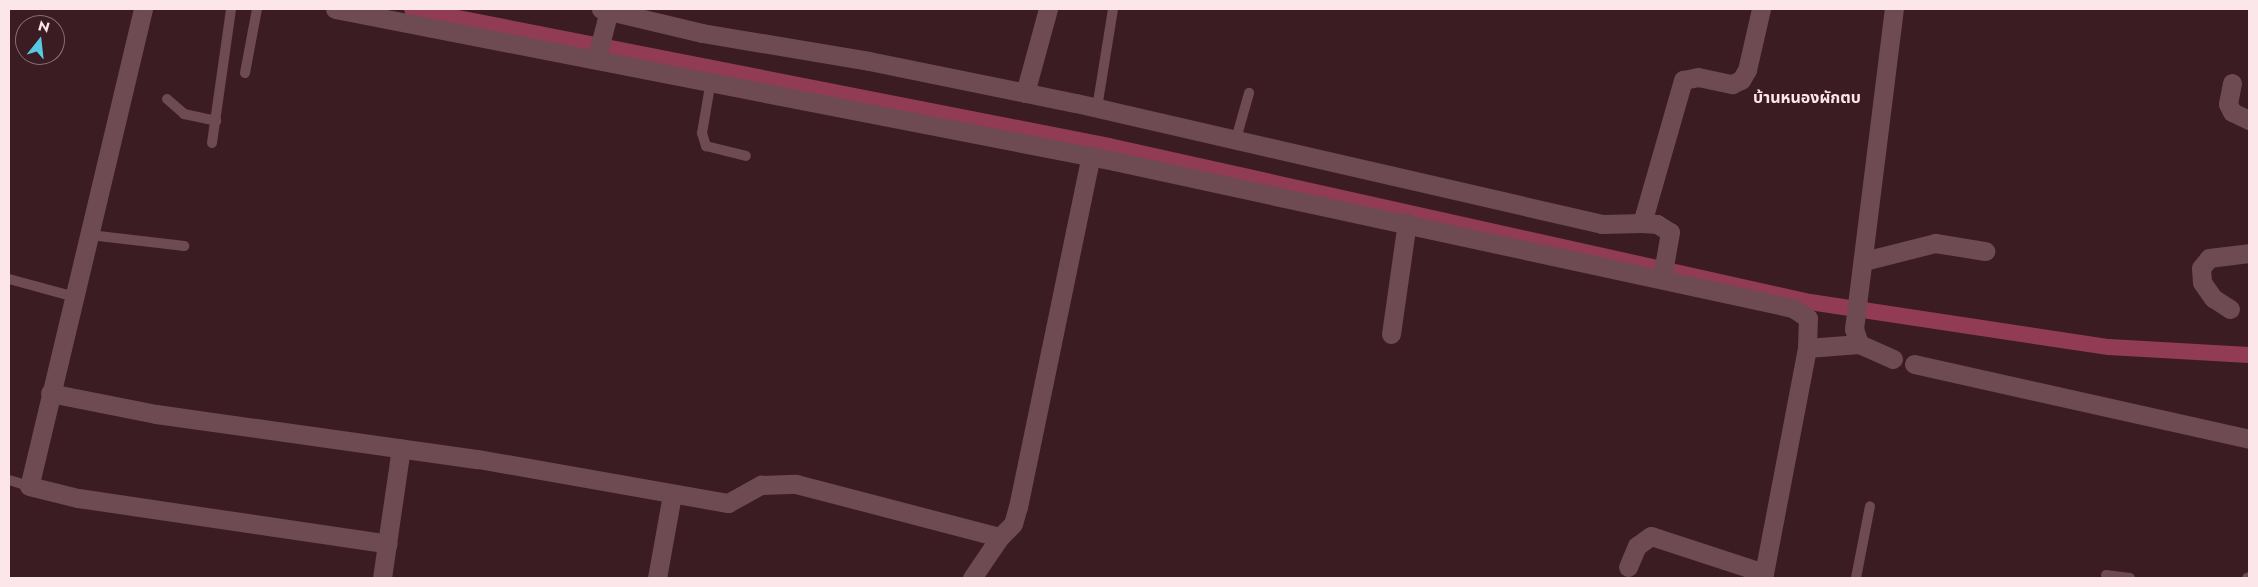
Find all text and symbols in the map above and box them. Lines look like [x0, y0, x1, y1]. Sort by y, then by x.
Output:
north arrow [15, 15, 65, 65]
text: N [36, 15, 52, 38]
district label: บ้านหนองผักตบ [1753, 88, 1861, 108]

